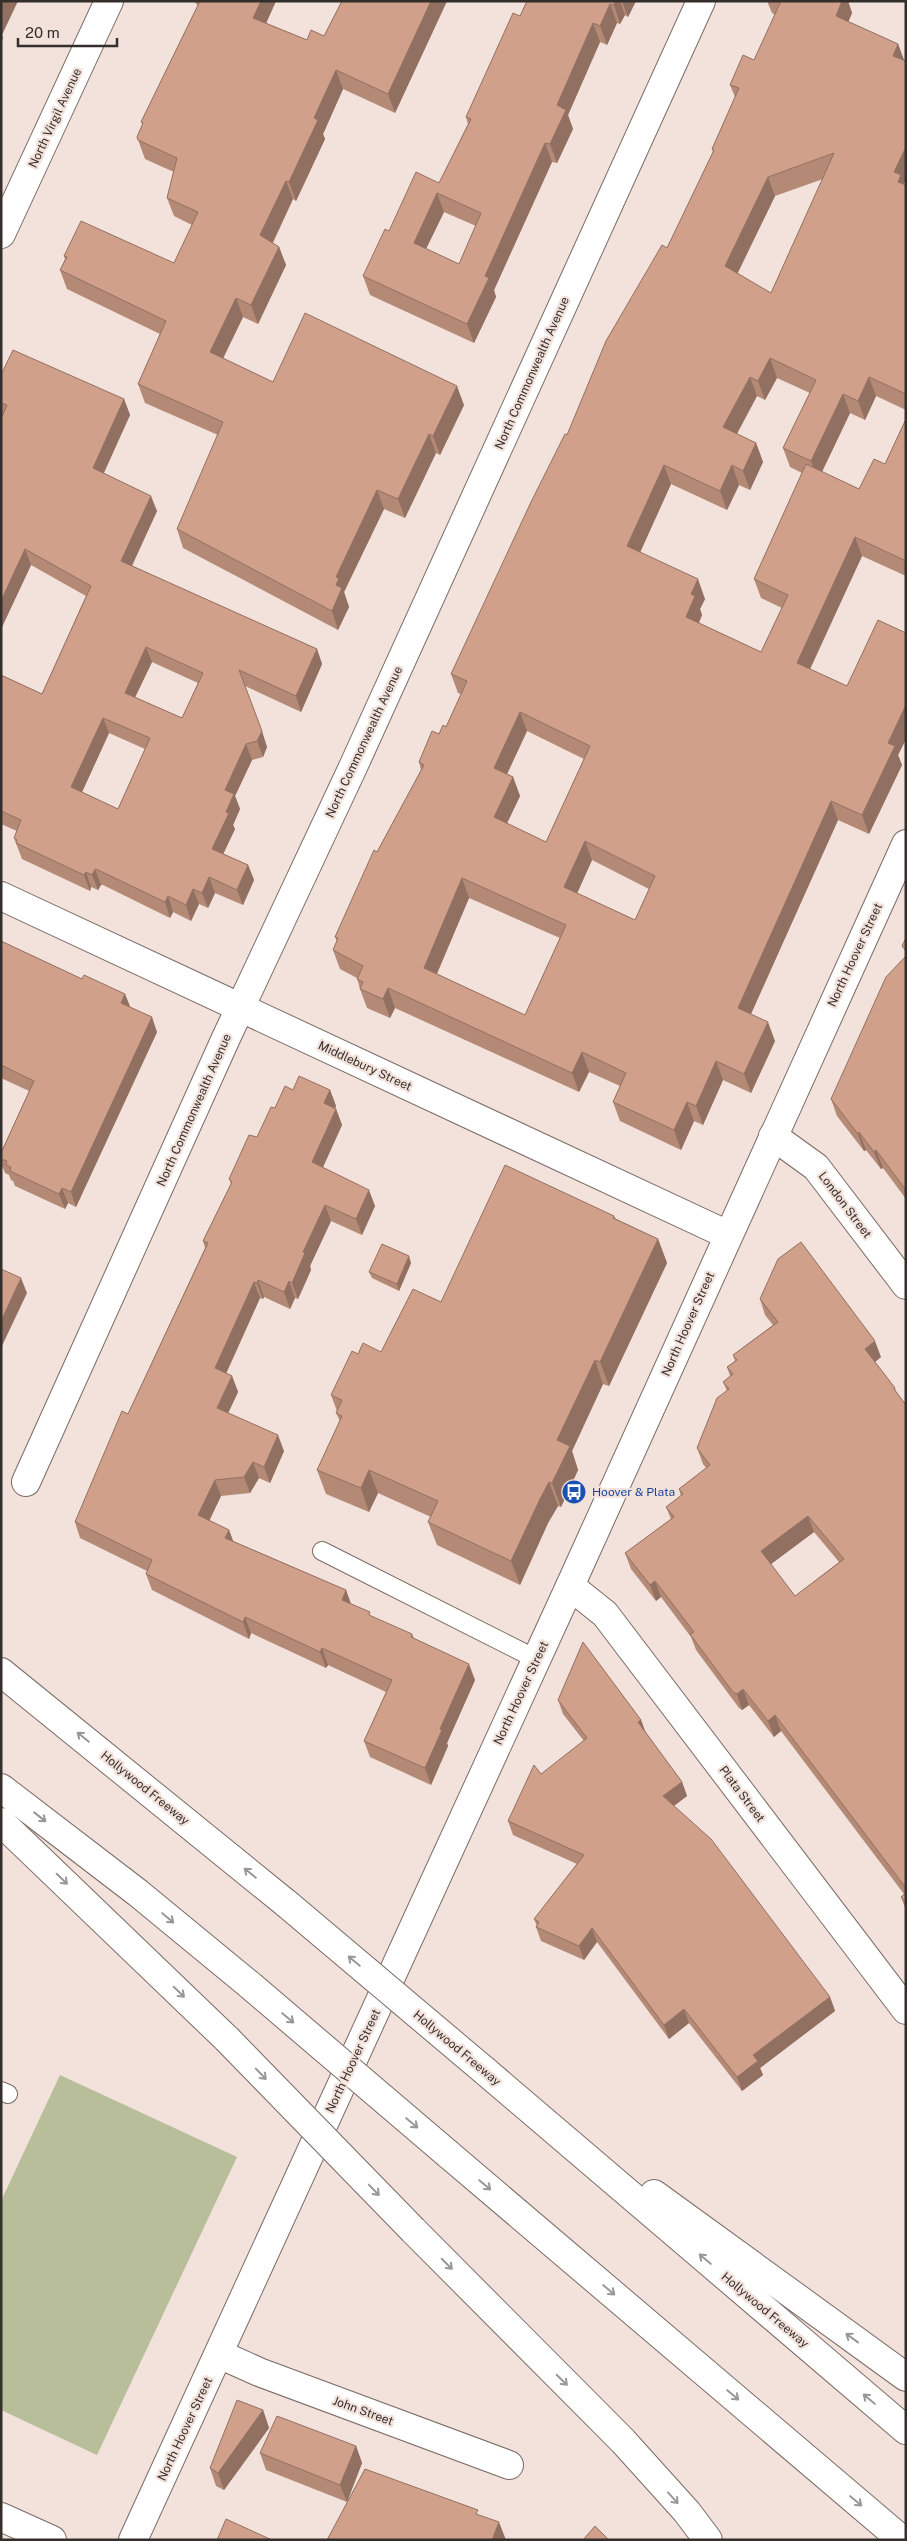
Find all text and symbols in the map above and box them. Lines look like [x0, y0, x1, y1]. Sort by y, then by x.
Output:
scale bar [18, 15, 116, 47]
text: 20 m [25, 24, 60, 41]
street label: North Virgil Avenue [26, 66, 84, 170]
street label: North Commonwealth Avenue [492, 294, 572, 451]
street label: North Commonwealth Avenue [323, 664, 405, 820]
street label: North Hoover Street [825, 901, 885, 1009]
street label: North Commonwealth Avenue [154, 1031, 234, 1188]
street label: Middlebury Street [316, 1038, 414, 1094]
street label: London Street [816, 1169, 875, 1241]
street label: North Hoover Street [659, 1269, 717, 1378]
bus stop icon: Hoover & Plata [561, 1479, 587, 1505]
place label: Hoover & Plata [592, 1485, 675, 1499]
street label: North Hoover Street [491, 1639, 551, 1747]
one-way arrow [77, 1732, 90, 1743]
street label: Hollywood Freeway [98, 1748, 192, 1828]
street label: Plata Street [716, 1763, 768, 1825]
one-way arrow [33, 1812, 46, 1823]
one-way arrow [243, 1868, 256, 1879]
one-way arrow [56, 1873, 69, 1885]
one-way arrow [161, 1912, 174, 1923]
one-way arrow [348, 1955, 361, 1966]
one-way arrow [173, 1986, 185, 1998]
street label: North Hoover Street [323, 2007, 383, 2115]
street label: Hollywood Freeway [411, 2007, 504, 2089]
one-way arrow [281, 2012, 294, 2024]
one-way arrow [255, 2067, 267, 2080]
one-way arrow [405, 2117, 418, 2129]
one-way arrow [478, 2179, 491, 2191]
one-way arrow [368, 2184, 381, 2196]
one-way arrow [699, 2254, 712, 2265]
one-way arrow [441, 2258, 453, 2270]
street label: Hollywood Freeway [719, 2269, 812, 2351]
one-way arrow [602, 2285, 615, 2296]
one-way arrow [845, 2333, 859, 2343]
one-way arrow [555, 2374, 568, 2386]
street label: North Hoover Street [155, 2375, 215, 2483]
one-way arrow [726, 2390, 739, 2401]
one-way arrow [862, 2393, 875, 2404]
street label: John Street [331, 2394, 395, 2429]
one-way arrow [668, 2491, 679, 2504]
one-way arrow [850, 2495, 863, 2506]

